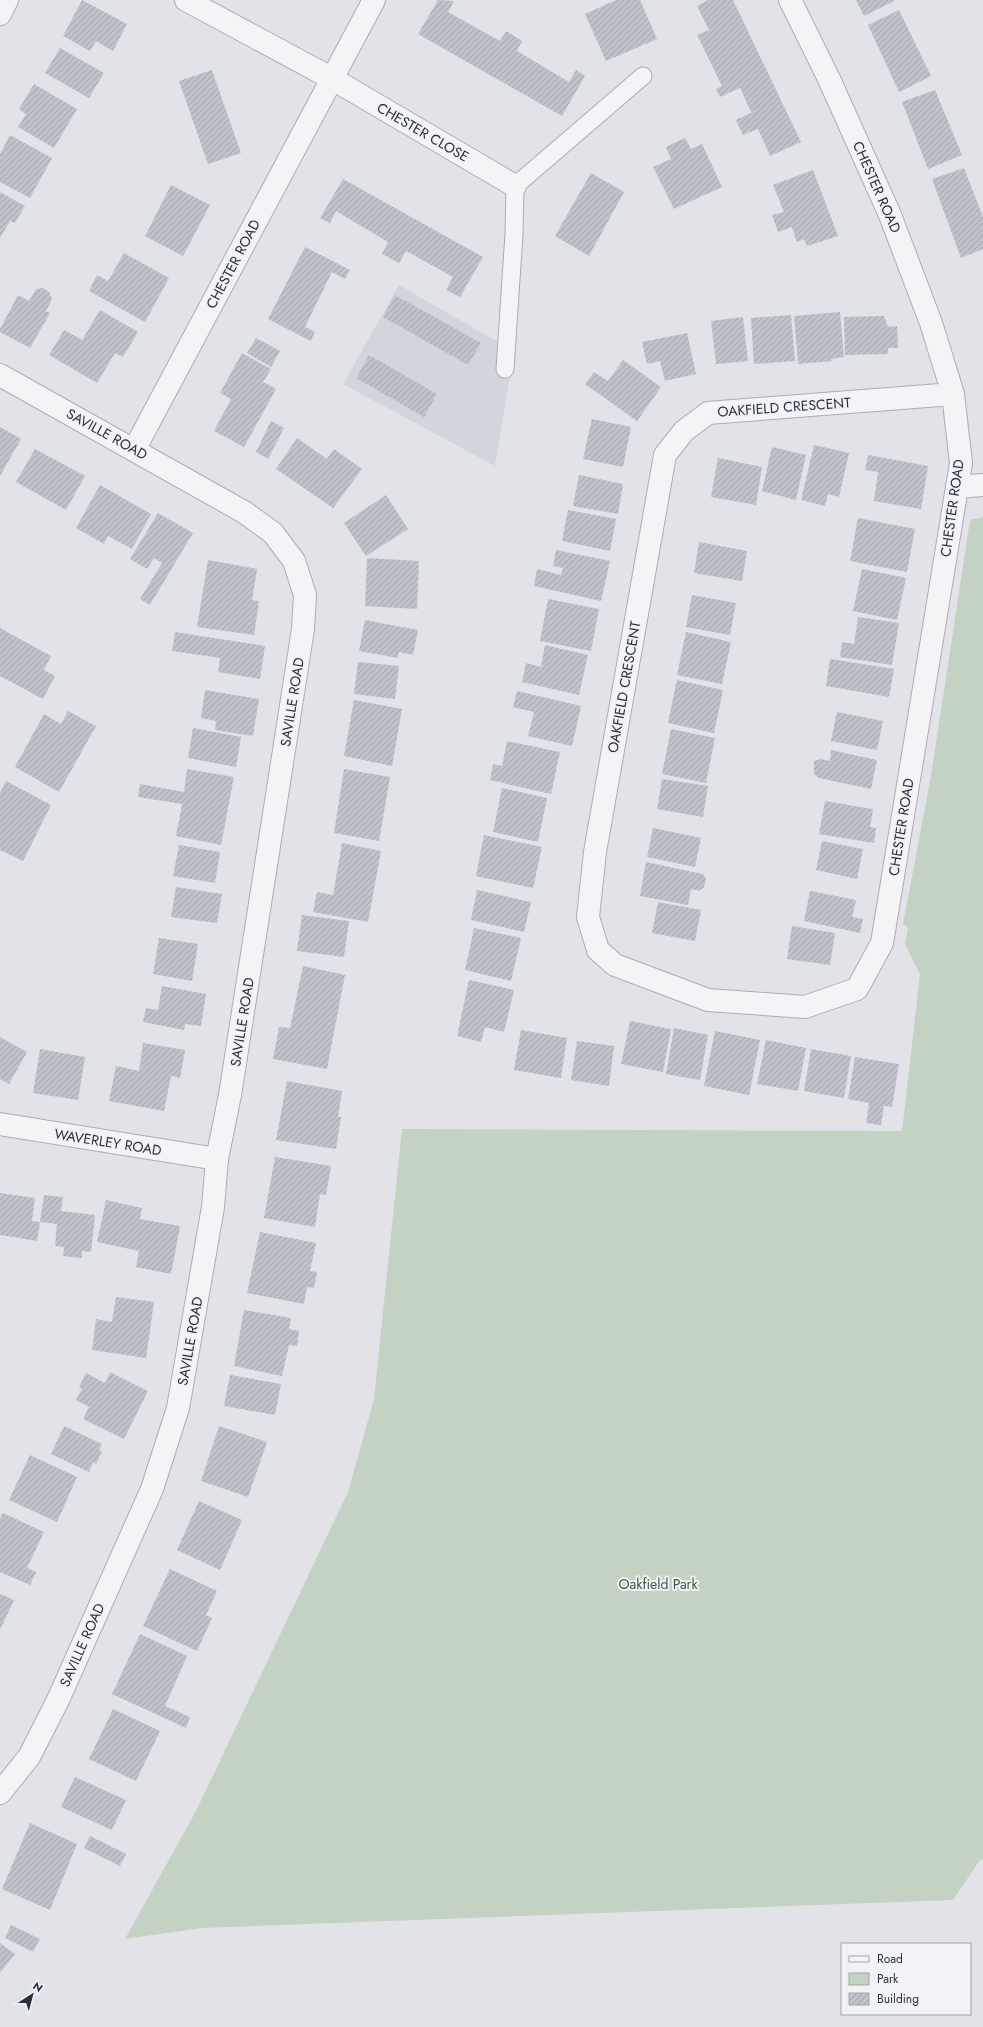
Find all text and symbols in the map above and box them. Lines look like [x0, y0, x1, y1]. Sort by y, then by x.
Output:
street label: CHESTER CLOSE [373, 98, 473, 166]
street label: CHESTER ROAD [848, 138, 906, 236]
street label: CHESTER ROAD [201, 216, 265, 312]
street label: OAKFIELD CRESCENT [717, 392, 852, 422]
street label: SAVILLE ROAD [63, 403, 151, 465]
street label: CHESTER ROAD [935, 458, 969, 558]
street label: OAKFIELD CRESCENT [603, 619, 646, 754]
street label: SAVILLE ROAD [275, 656, 309, 748]
street label: CHESTER ROAD [883, 777, 919, 877]
street label: SAVILLE ROAD [225, 976, 259, 1068]
street label: WAVERLEY ROAD [53, 1124, 163, 1160]
street label: SAVILLE ROAD [172, 1295, 208, 1387]
park label: Oakfield Park [618, 1574, 698, 1594]
street label: SAVILLE ROAD [55, 1600, 109, 1690]
legend [841, 1943, 971, 2015]
text: Road [877, 1950, 903, 1968]
text: Park [877, 1970, 899, 1988]
north arrow [12, 1975, 52, 2015]
text: N [30, 1978, 46, 1996]
text: Building [877, 1990, 919, 2008]

